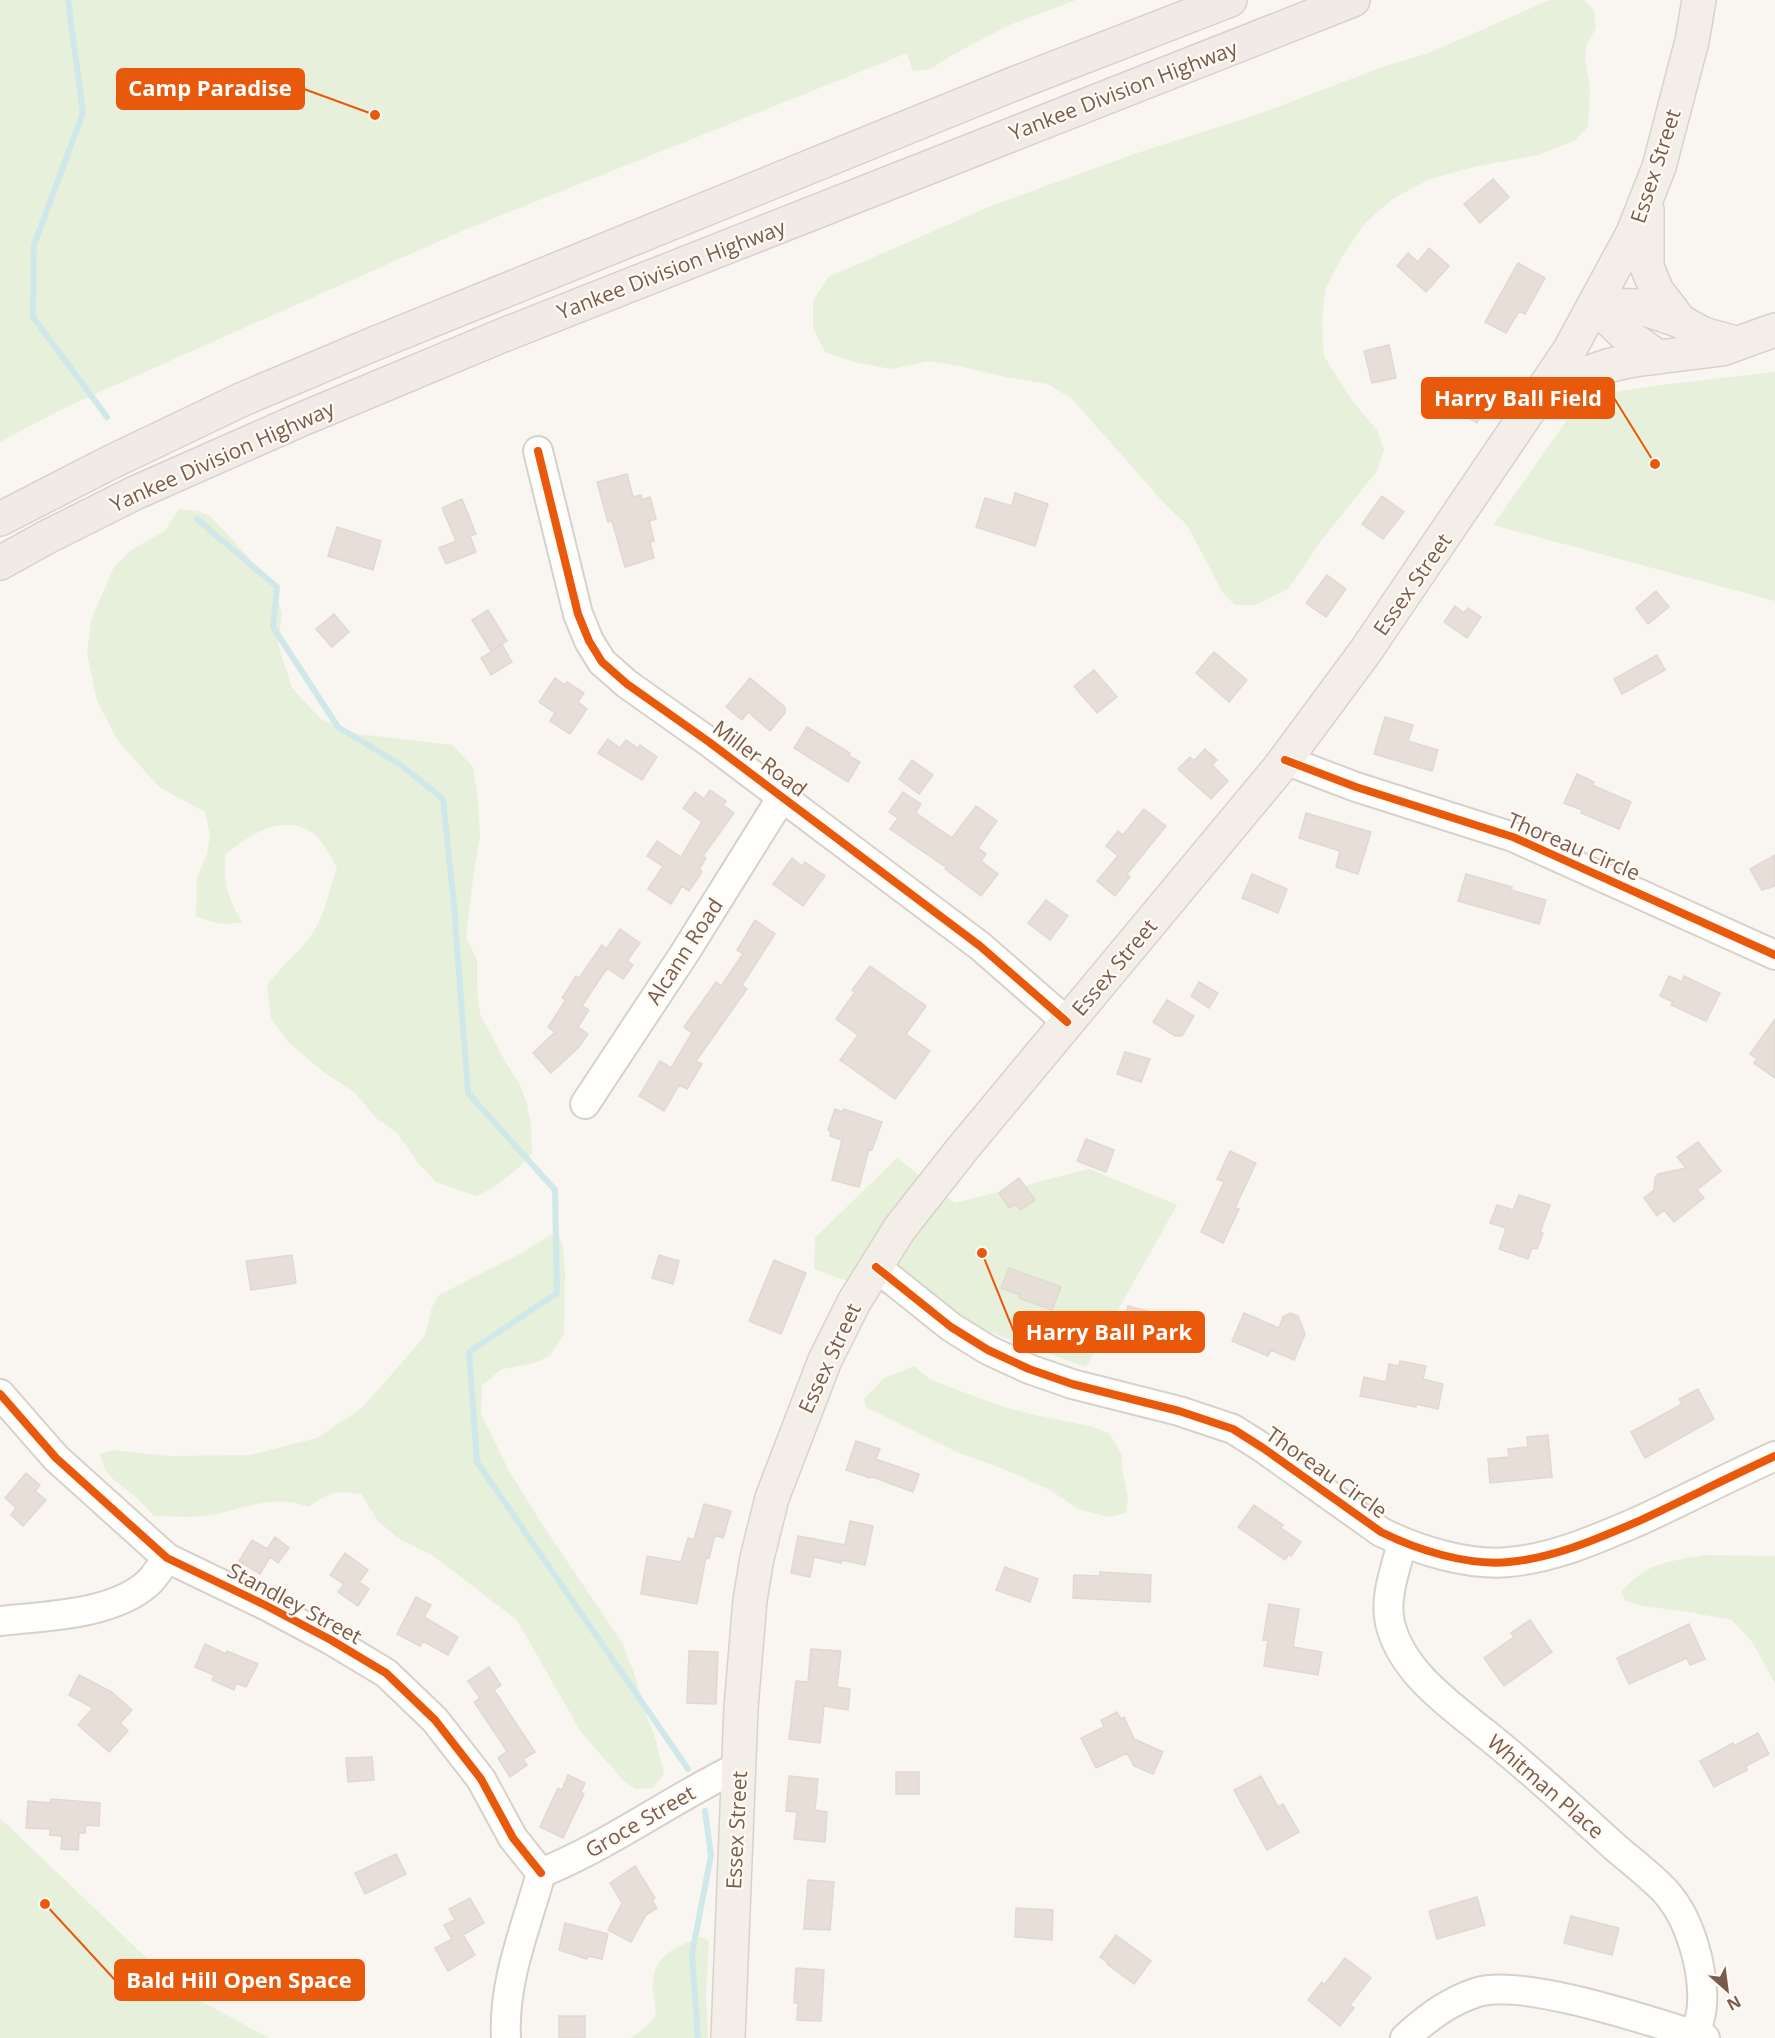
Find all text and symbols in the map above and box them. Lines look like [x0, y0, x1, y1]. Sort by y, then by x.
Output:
street label: Yankee Division Highway [1005, 33, 1242, 147]
callout: Camp Paradise [117, 69, 304, 109]
text: Camp Paradise [128, 72, 292, 102]
street label: Essex Street [1623, 105, 1687, 227]
street label: Yankee Division Highway [553, 212, 790, 326]
callout: Harry Ball Field [1422, 378, 1614, 418]
text: Harry Ball Field [1434, 382, 1602, 412]
street label: Yankee Division Highway [106, 394, 339, 518]
street label: Essex Street [1367, 527, 1457, 641]
street label: Miller Road [707, 713, 813, 803]
street label: Thoreau Circle [1503, 805, 1645, 887]
street label: Alcann Road [639, 892, 729, 1010]
street label: Essex Street [1065, 913, 1163, 1021]
street label: Essex Street [791, 1298, 867, 1418]
callout: Harry Ball Park [1014, 1312, 1204, 1352]
text: Harry Ball Park [1026, 1316, 1192, 1346]
street label: Thoreau Circle [1261, 1420, 1393, 1524]
street label: Standley Street [223, 1556, 367, 1650]
street label: Whitman Place [1482, 1728, 1610, 1844]
street label: Essex Street [719, 1770, 753, 1890]
street label: Groce Street [580, 1778, 700, 1864]
callout: Bald Hill Open Space [115, 1960, 364, 2000]
north arrow [1697, 1960, 1757, 2020]
text: Bald Hill Open Space [126, 1964, 352, 1994]
text: N [1723, 1990, 1745, 2016]

